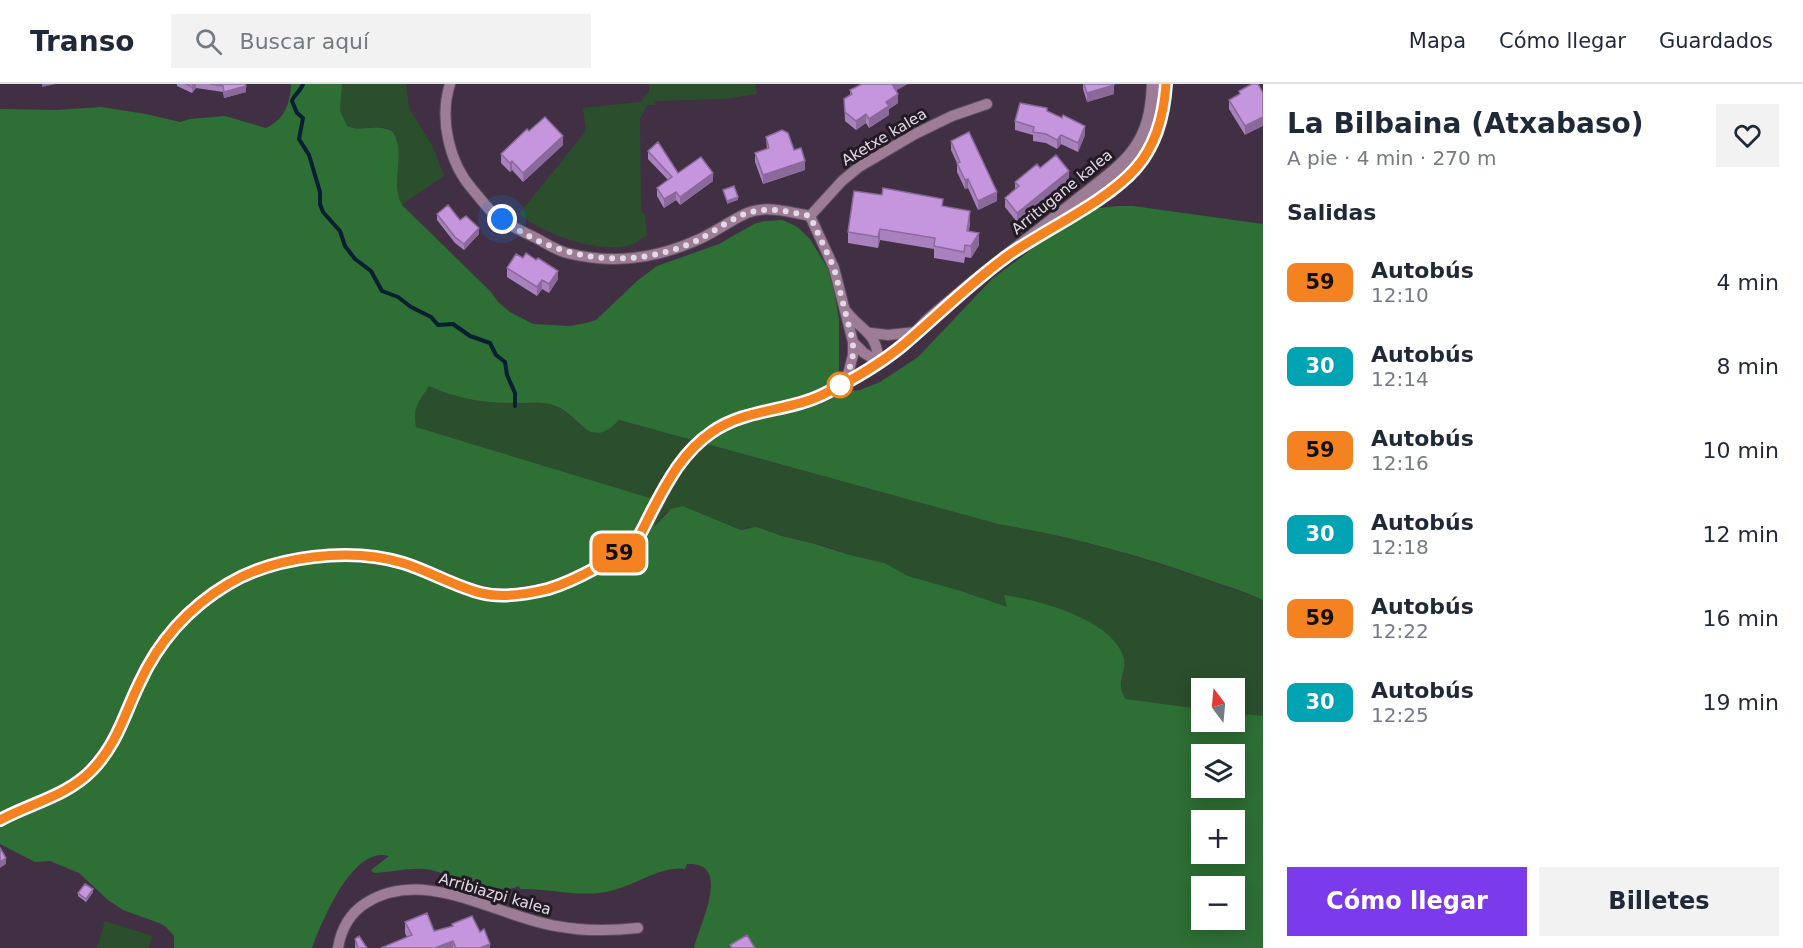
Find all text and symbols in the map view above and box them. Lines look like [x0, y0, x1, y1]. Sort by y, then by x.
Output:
search box [171, 14, 591, 68]
text: Transo [30, 25, 135, 58]
icon: search [192, 25, 225, 58]
text: Buscar aquí [240, 29, 369, 54]
text: Mapa [1409, 29, 1466, 53]
text: Cómo llegar [1499, 29, 1626, 53]
text: Guardados [1659, 29, 1773, 53]
button: heart [1716, 104, 1779, 167]
street label: Aketxe kalea [838, 105, 930, 169]
text: La Bilbaina (Atxabaso) [1287, 107, 1644, 140]
street label: Arritugane kalea [1008, 146, 1116, 238]
text: A pie · 4 min · 270 m [1287, 146, 1497, 170]
text: Salidas [1287, 200, 1376, 225]
your location [487, 204, 517, 234]
text: Autobús [1371, 258, 1474, 283]
text: 59 [1305, 270, 1335, 294]
text: 4 min [1717, 270, 1779, 295]
text: 12:10 [1371, 283, 1429, 307]
text: Autobús [1371, 342, 1474, 367]
text: 30 [1305, 354, 1335, 378]
text: 8 min [1717, 354, 1779, 379]
text: 12:14 [1371, 367, 1429, 391]
unlabelled marker [827, 372, 853, 398]
text: Autobús [1371, 426, 1474, 451]
text: 59 [1305, 438, 1335, 462]
text: 10 min [1703, 438, 1779, 463]
text: 12:16 [1371, 451, 1429, 475]
text: Autobús [1371, 510, 1474, 535]
text: 30 [1305, 522, 1335, 546]
text: 12 min [1703, 522, 1779, 547]
line badge: 59 [592, 534, 646, 572]
text: 12:18 [1371, 535, 1429, 559]
text: 59 [604, 541, 634, 565]
text: Autobús [1371, 594, 1474, 619]
text: 59 [1305, 606, 1335, 630]
text: 16 min [1703, 606, 1779, 631]
text: 12:22 [1371, 619, 1429, 643]
north arrow [1191, 678, 1245, 732]
map controls [1191, 678, 1245, 930]
text: Autobús [1371, 678, 1474, 703]
text: 30 [1305, 690, 1335, 714]
text: 19 min [1703, 690, 1779, 715]
text: 12:25 [1371, 703, 1429, 727]
button: layers [1191, 744, 1245, 798]
button: + [1191, 810, 1245, 864]
button: Cómo llegar [1287, 867, 1527, 936]
button: Billetes [1539, 867, 1779, 936]
street label: Arribiazpi kalea [437, 869, 553, 919]
button: − [1191, 876, 1245, 930]

